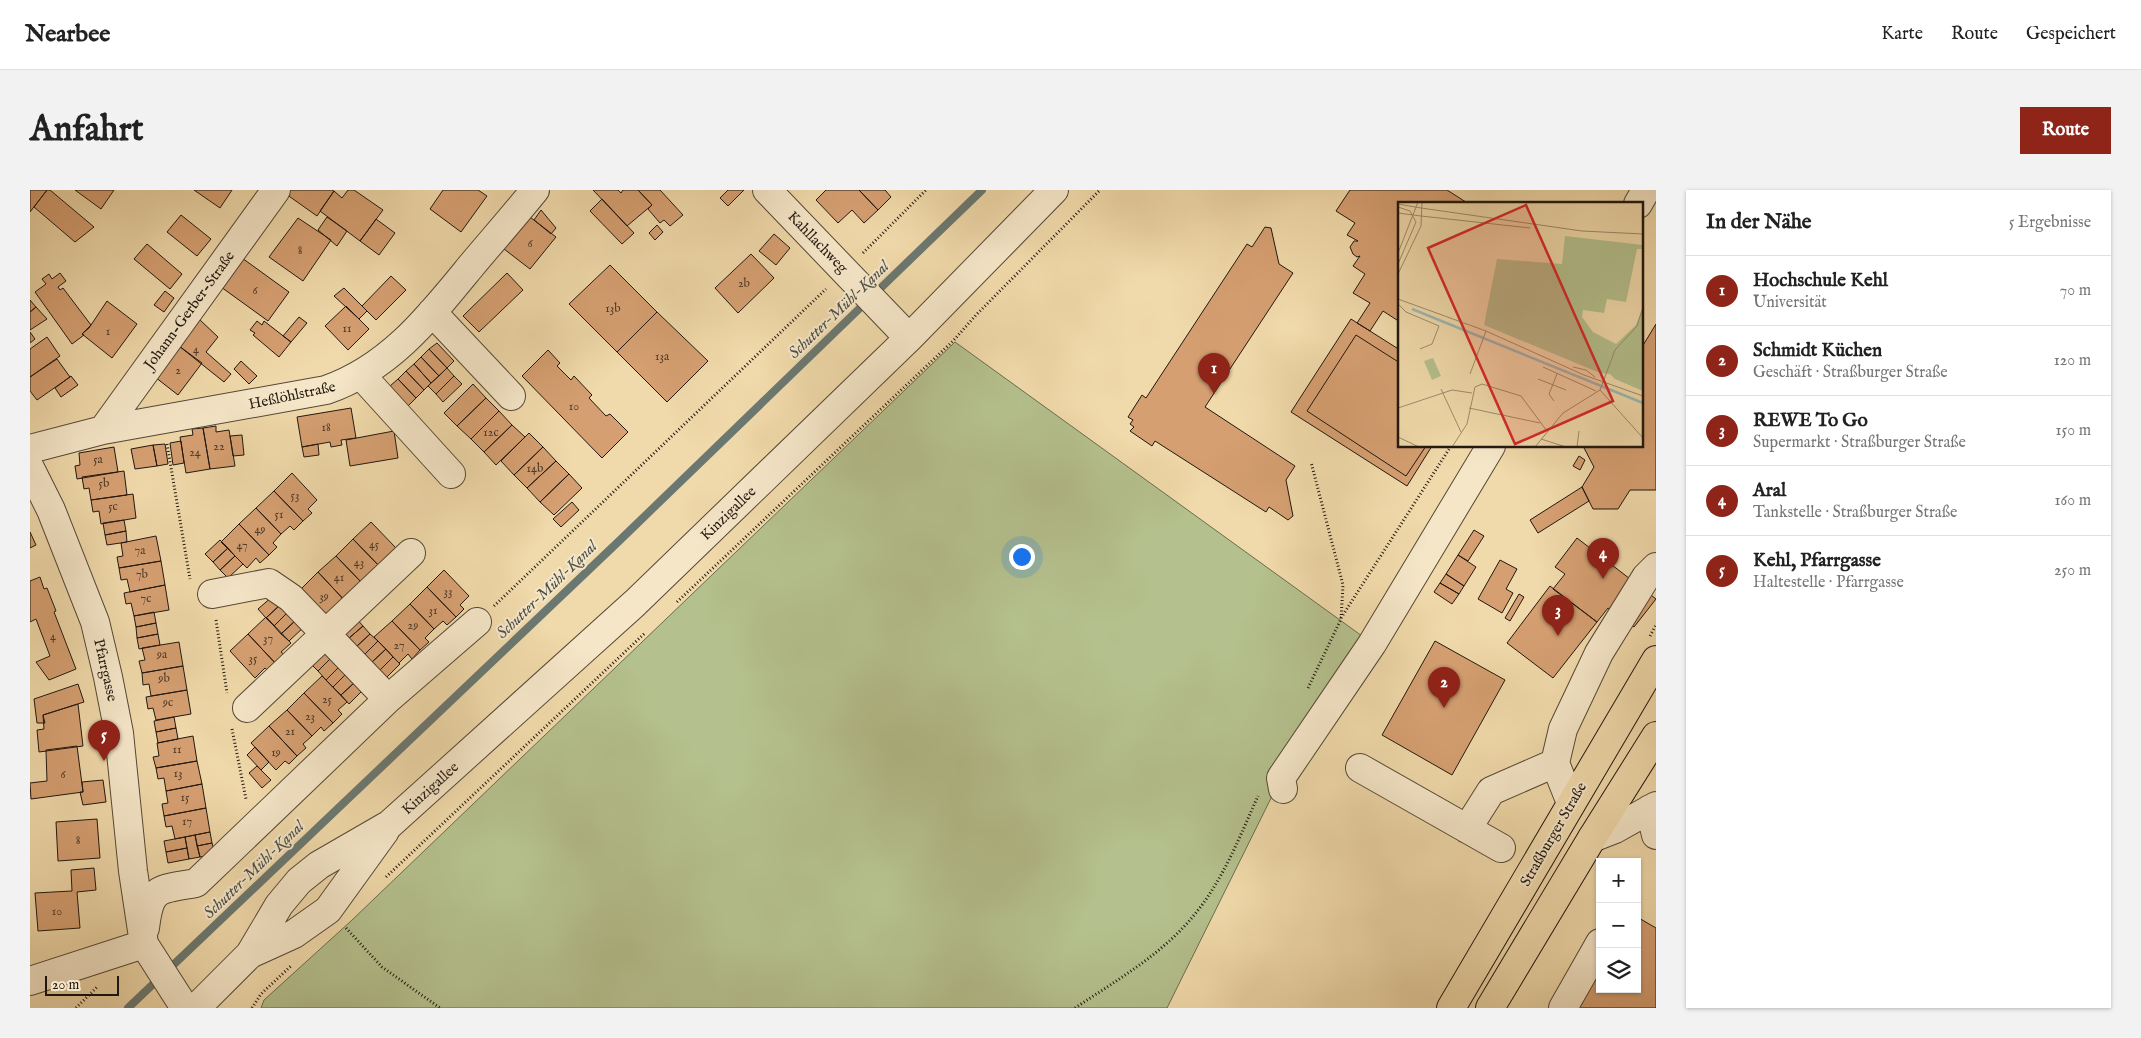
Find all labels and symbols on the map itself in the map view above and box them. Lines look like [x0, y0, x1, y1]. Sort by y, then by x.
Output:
inset map [1398, 202, 1644, 448]
street label: Kahllachweg [783, 207, 853, 278]
house number: 6 [527, 236, 533, 251]
house number: 8 [298, 243, 303, 258]
street label: Johann-Gerber-Straße [139, 247, 239, 375]
water label: Schutter-Mühl-Kanal [785, 256, 895, 364]
house number: 2b [738, 276, 750, 291]
house number: 6 [252, 283, 258, 298]
house number: 13b [605, 301, 621, 316]
house number: 11 [343, 321, 351, 336]
house number: 1 [106, 324, 110, 339]
house number: 4 [193, 342, 199, 357]
house number: 13a [655, 349, 670, 364]
pin: 1 [1198, 353, 1230, 394]
house number: 2 [175, 363, 181, 378]
street label: Heßlöhlstraße [247, 377, 337, 414]
house number: 10 [569, 399, 579, 414]
house number: 18 [321, 420, 331, 435]
house number: 12c [483, 425, 499, 440]
house number: 22 [213, 439, 225, 454]
house number: 24 [189, 445, 201, 460]
house number: 5a [93, 452, 104, 467]
house number: 14b [527, 461, 543, 476]
house number: 5b [99, 476, 109, 491]
street label: Kinzigallee [696, 482, 760, 545]
house number: 53 [291, 488, 299, 503]
house number: 5c [108, 499, 118, 514]
house number: 51 [275, 507, 283, 522]
house number: 49 [254, 522, 266, 537]
water label: Schutter-Mühl-Kanal [493, 536, 603, 644]
house number: 45 [369, 537, 380, 552]
house number: 47 [236, 538, 248, 553]
pin: 4 [1587, 538, 1619, 579]
house number: 7a [135, 543, 146, 558]
your location [1009, 544, 1035, 570]
house number: 43 [354, 555, 364, 570]
house number: 7b [136, 567, 148, 582]
house number: 41 [334, 570, 344, 585]
house number: 33 [444, 584, 452, 599]
house number: 39 [319, 589, 329, 604]
house number: 7c [141, 591, 151, 606]
pin: 3 [1542, 595, 1574, 636]
house number: 31 [429, 603, 437, 618]
house number: 29 [408, 618, 418, 633]
house number: 4 [50, 629, 56, 644]
house number: 37 [263, 631, 273, 646]
street label: Pfarrgasse [89, 637, 122, 703]
house number: 27 [393, 638, 405, 653]
house number: 9a [156, 647, 168, 662]
house number: 35 [249, 651, 258, 666]
pin: 2 [1428, 667, 1460, 708]
house number: 9b [157, 671, 170, 686]
house number: 25 [322, 692, 333, 707]
house number: 9c [162, 695, 173, 710]
house number: 23 [305, 709, 315, 724]
pin: 5 [88, 720, 120, 761]
house number: 21 [285, 724, 295, 739]
house number: 11 [173, 742, 181, 757]
house number: 19 [271, 745, 281, 760]
street label: Kinzigallee [398, 758, 463, 819]
house number: 13 [174, 766, 182, 781]
house number: 6 [60, 767, 66, 782]
street label: Straßburger Straße [1516, 779, 1591, 890]
house number: 15 [181, 790, 190, 805]
house number: 17 [182, 814, 192, 829]
water label: Schutter-Mühl-Kanal [200, 816, 310, 924]
house number: 8 [76, 833, 81, 848]
house number: 10 [52, 904, 62, 919]
scale bar [45, 973, 119, 996]

